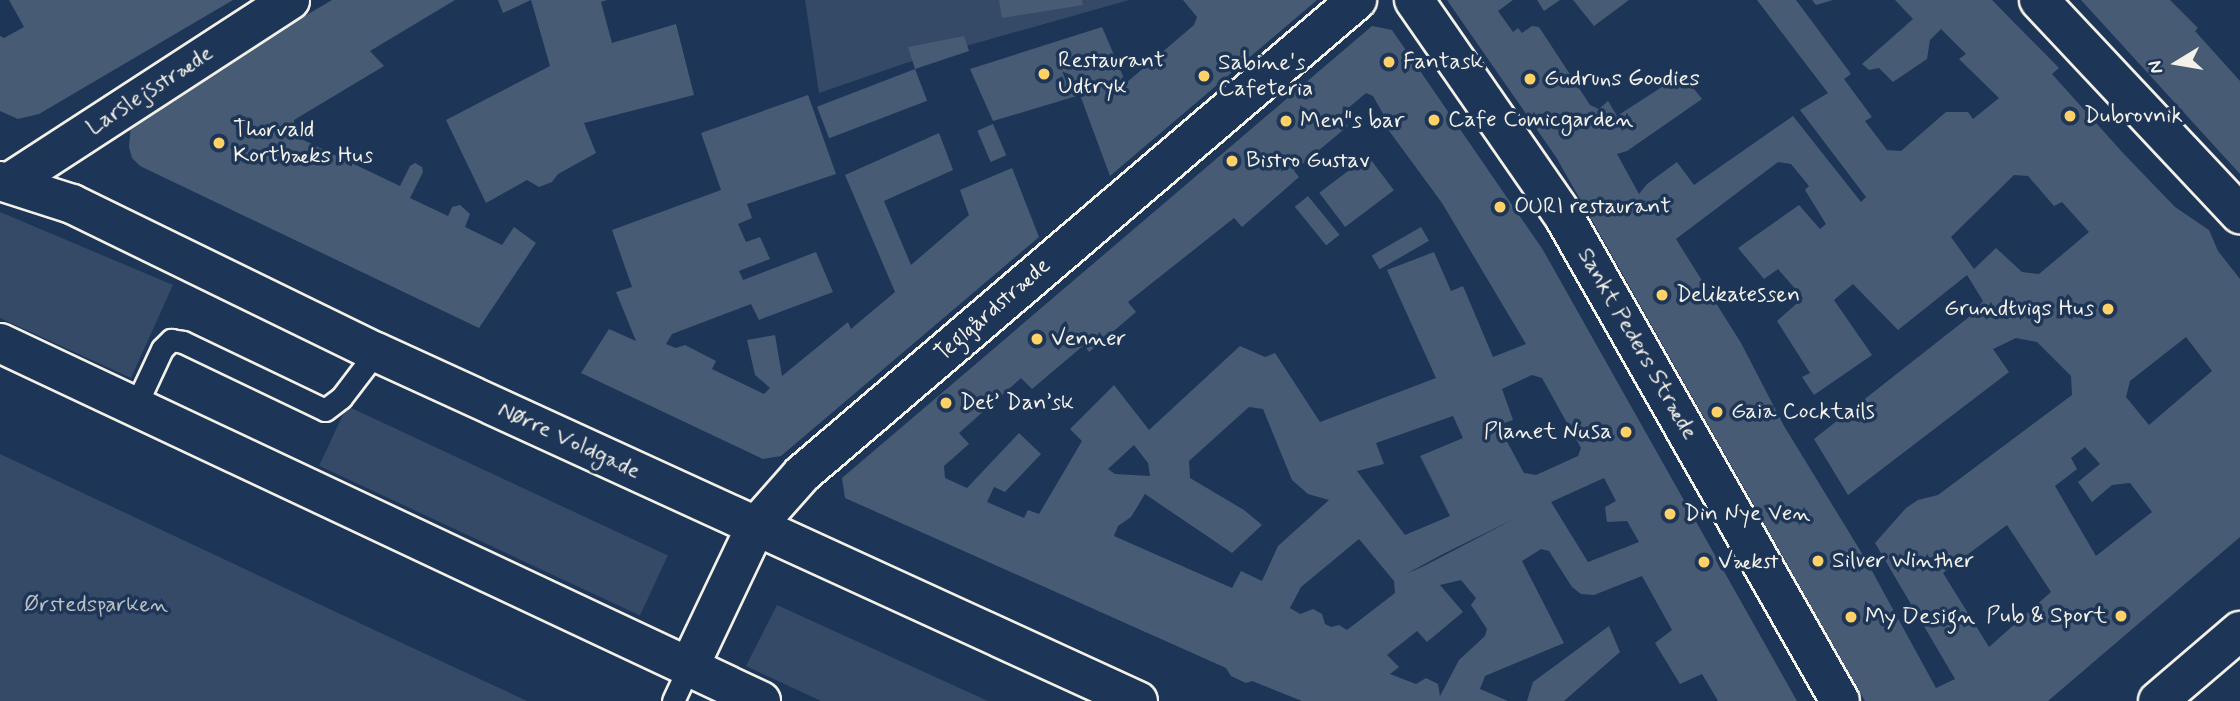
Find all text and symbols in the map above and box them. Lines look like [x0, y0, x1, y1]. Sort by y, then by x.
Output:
north arrow [2142, 28, 2212, 98]
street label: Larslejsstræde [82, 40, 218, 142]
place label: Restaurant Udtryk [1058, 47, 1165, 101]
place label: Fantask [1403, 48, 1484, 76]
place label: Sabine's Cafeteria [1218, 49, 1313, 103]
marker: Fantask [1381, 54, 1397, 70]
text: N [2142, 59, 2169, 76]
place label: Gudruns Goodies [1544, 65, 1699, 93]
marker: Restaurant Udtryk [1036, 66, 1052, 82]
marker: Sabine's Cafeteria [1196, 68, 1212, 84]
marker: Gudruns Goodies [1522, 71, 1538, 87]
place label: Dubrovnik [2084, 102, 2183, 130]
place label: Cafe Comicgarden [1448, 106, 1633, 134]
place label: Men"s bar [1300, 107, 1401, 135]
marker: Dubrovnik [2062, 108, 2078, 124]
marker: Cafe Comicgarden [1426, 112, 1442, 128]
marker: Men"s bar [1278, 113, 1294, 129]
place label: Thorvald Kortbæks Hus [233, 116, 373, 170]
marker: Thorvald Kortbæks Hus [211, 135, 227, 151]
place label: Bistro Gustav [1246, 147, 1370, 175]
marker: Bistro Gustav [1224, 153, 1240, 169]
place label: OURI restaurant [1514, 193, 1672, 221]
marker: OURI restaurant [1492, 199, 1508, 215]
street label: Sankt Peders Stræde [1572, 245, 1702, 443]
street label: Teglgårdstræde [930, 252, 1056, 368]
place label: Delikatessen [1676, 281, 1800, 309]
marker: Delikatessen [1654, 287, 1670, 303]
place label: Grundtvigs Hus [1944, 295, 2094, 323]
marker: Grundtvigs Hus [2100, 301, 2116, 317]
place label: Venner [1051, 325, 1126, 353]
marker: Venner [1029, 331, 1045, 347]
place label: Det’ Dan’sk [960, 389, 1074, 417]
marker: Det’ Dan’sk [938, 395, 954, 411]
street label: Nørre Voldgade [496, 397, 642, 485]
place label: Gaia Cocktails [1731, 398, 1875, 426]
marker: Gaia Cocktails [1709, 404, 1725, 420]
place label: Planet Nusa [1485, 418, 1612, 446]
marker: Planet Nusa [1618, 424, 1634, 440]
place label: Din Nye Ven [1684, 500, 1807, 528]
marker: Din Nye Ven [1662, 506, 1678, 522]
place label: Silver Winther [1832, 547, 1971, 575]
place label: Vækst [1718, 548, 1779, 576]
marker: Silver Winther [1810, 553, 1826, 569]
marker: Vækst [1696, 554, 1712, 570]
park label: Ørstedsparken [24, 591, 168, 619]
place label: Pub & Sport [1986, 602, 2107, 630]
place label: My Design [1865, 603, 1967, 631]
marker: Pub & Sport [2113, 608, 2129, 624]
marker: My Design [1843, 609, 1859, 625]

